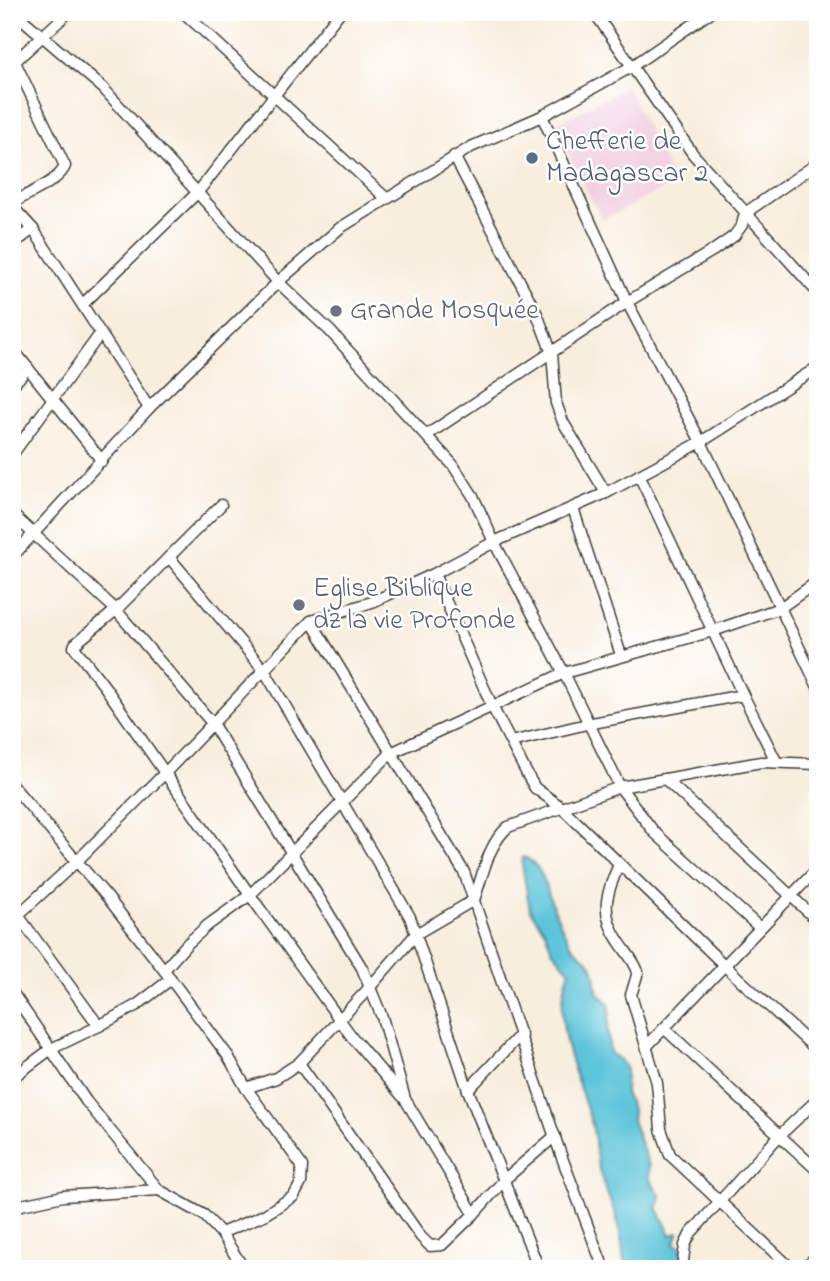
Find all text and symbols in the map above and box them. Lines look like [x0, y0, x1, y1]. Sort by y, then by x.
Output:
place label: Chefferie de Madagascar 2 [546, 122, 708, 195]
marker: Chefferie de Madagascar 2 [524, 150, 540, 166]
place label: Grande Mosquée [350, 291, 539, 332]
marker: Grande Mosquée [328, 303, 344, 319]
place label: Eglise Biblique dz la vie Profonde [313, 569, 516, 642]
marker: Eglise Biblique dz la vie Profonde [291, 597, 307, 613]

